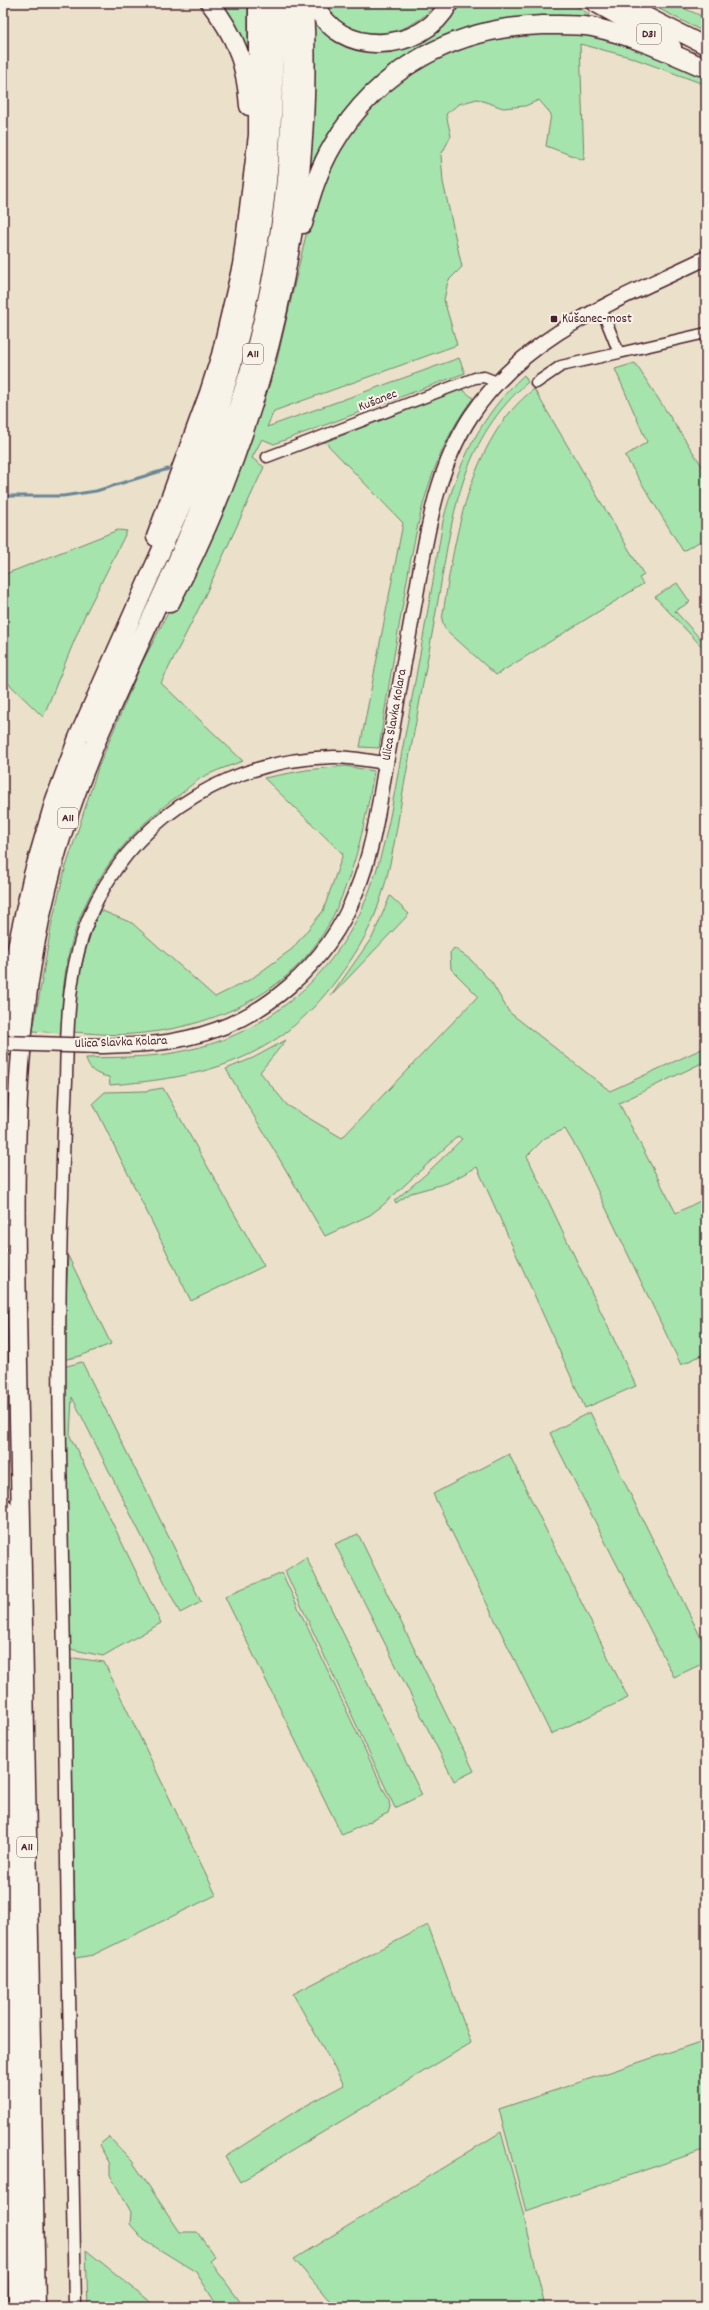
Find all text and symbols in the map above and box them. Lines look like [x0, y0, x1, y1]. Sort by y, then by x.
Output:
road number: D31 [637, 24, 661, 44]
place label: Kušanec-most [562, 310, 632, 329]
marker: Kušanec-most [549, 314, 559, 324]
road number: A11 [243, 344, 263, 364]
street label: Kušanec [356, 385, 400, 417]
street label: Ulica Slavka Kolara [378, 667, 413, 762]
road number: A11 [58, 808, 78, 828]
street label: Ulica Slavka Kolara [74, 1032, 169, 1054]
road number: A11 [17, 1837, 37, 1857]

